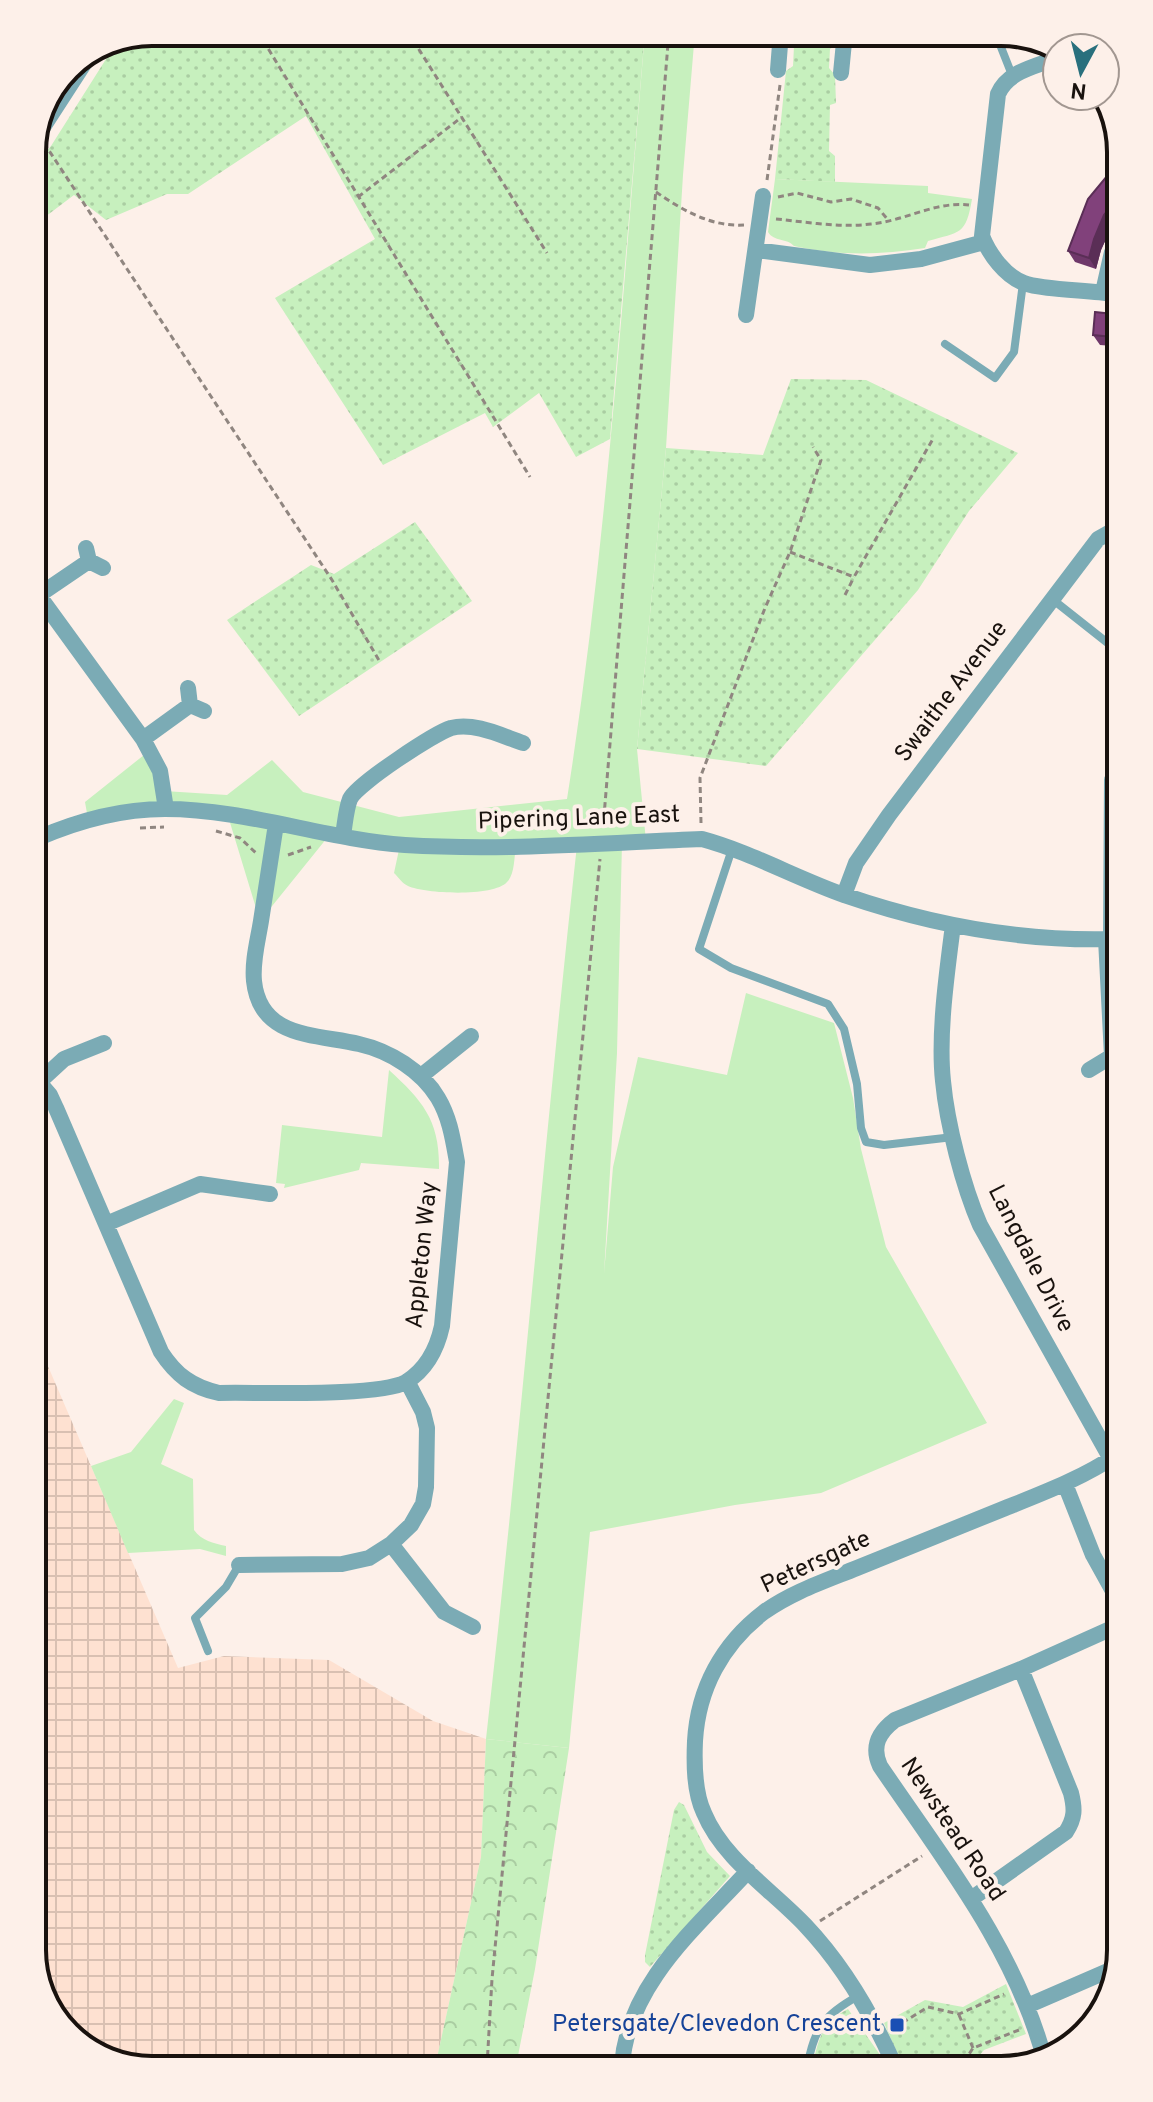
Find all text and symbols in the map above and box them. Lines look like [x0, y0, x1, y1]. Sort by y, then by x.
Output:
north arrow [1041, 32, 1121, 112]
text: N [1069, 75, 1088, 104]
street label: Swaithe Avenue [889, 615, 1015, 769]
street label: Pipering Lane East [477, 800, 681, 838]
street label: Appleton Way [400, 1180, 446, 1330]
street label: Langdale Drive [980, 1180, 1080, 1338]
street label: Petersgate [756, 1525, 876, 1601]
street label: Newstead Road [893, 1752, 1011, 1908]
place label: Petersgate/Clevedon Crescent [552, 2010, 881, 2040]
marker: Petersgate/Clevedon Crescent [888, 2016, 906, 2034]

